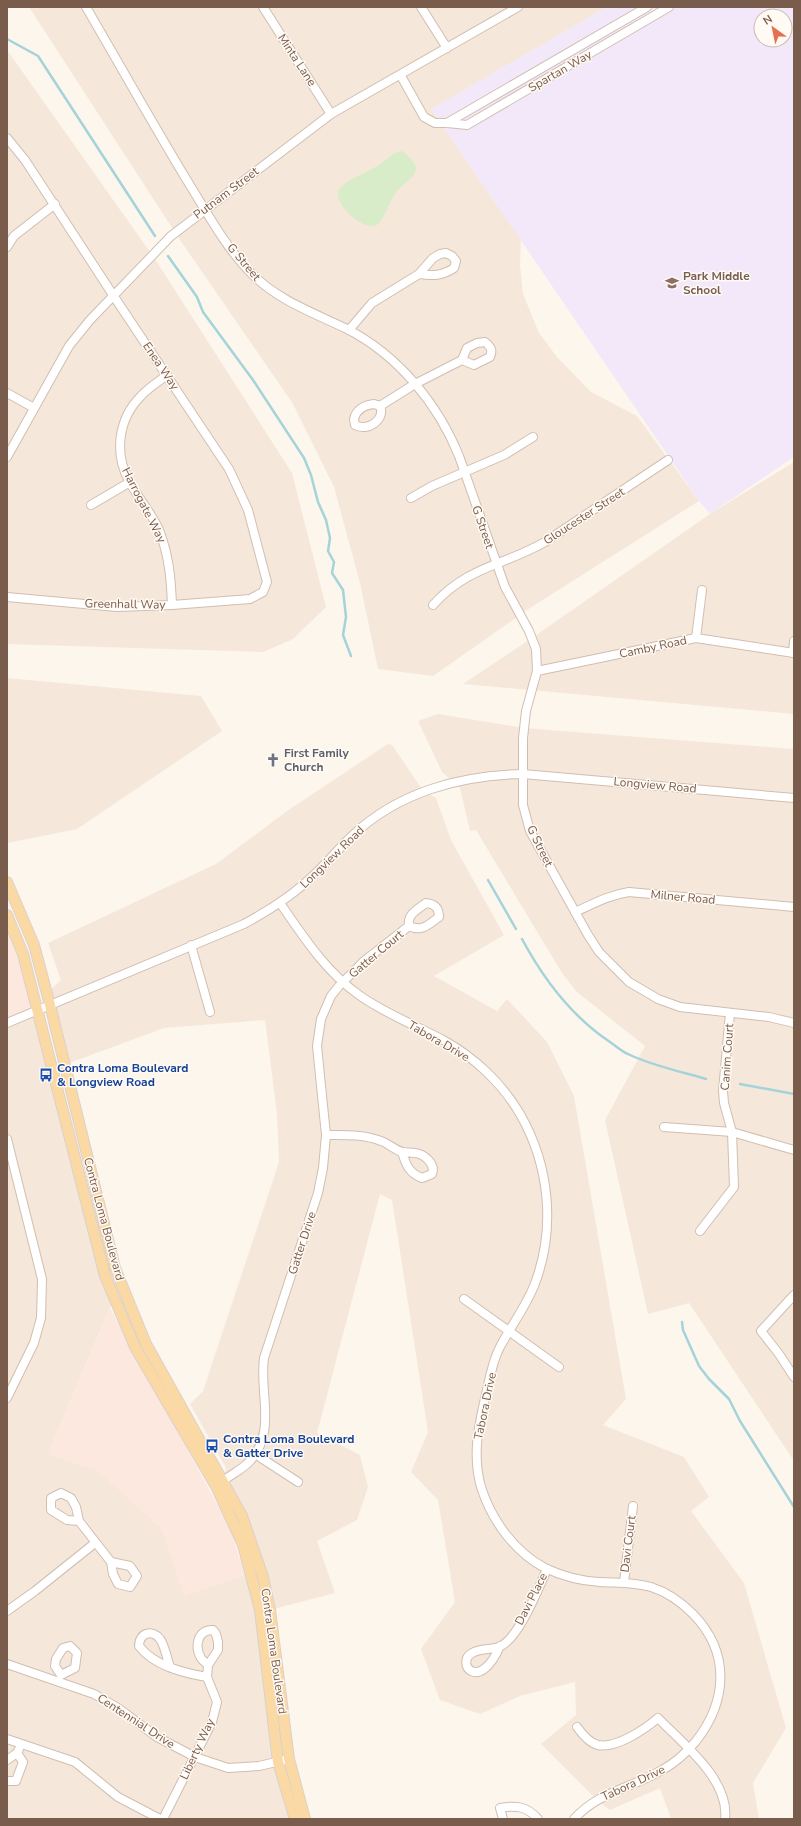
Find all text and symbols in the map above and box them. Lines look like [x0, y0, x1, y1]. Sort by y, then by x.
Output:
north arrow [753, 8, 793, 48]
text: N [760, 12, 775, 29]
street label: Minta Lane [274, 31, 320, 89]
street label: Spartan Way [525, 46, 595, 96]
street label: Putnam Street [190, 163, 262, 223]
street label: G Street [224, 240, 265, 285]
place label: Park Middle School [683, 268, 750, 298]
school or university icon: Park Middle School [664, 275, 680, 291]
street label: Enea Way [139, 339, 183, 394]
street label: Harrogate Way [118, 465, 170, 546]
street label: Gloucester Street [540, 483, 628, 548]
street label: G Street [468, 503, 498, 551]
street label: Greenhall Way [84, 595, 166, 613]
street label: Camby Road [618, 632, 688, 662]
place label: First Family Church [284, 745, 349, 775]
church icon: First Family Church [265, 752, 281, 768]
street label: Longview Road [613, 773, 697, 797]
street label: Longview Road [296, 822, 368, 892]
street label: G Street [523, 822, 557, 870]
street label: Milner Road [650, 886, 716, 908]
street label: Gatter Court [345, 926, 407, 982]
street label: Tabora Drive [405, 1017, 473, 1065]
street label: Canim Court [717, 1022, 737, 1091]
place label: Contra Loma Boulevard & Longview Road [57, 1060, 189, 1090]
bus stop icon: Contra Loma Boulevard & Longview Road [38, 1067, 54, 1083]
street label: Contra Loma Boulevard [80, 1156, 128, 1282]
street label: Gatter Drive [284, 1209, 320, 1277]
street label: Tabora Drive [470, 1371, 500, 1441]
place label: Contra Loma Boulevard & Gatter Drive [223, 1431, 355, 1461]
bus stop icon: Contra Loma Boulevard & Gatter Drive [204, 1438, 220, 1454]
street label: Davi Court [617, 1514, 640, 1573]
street label: Davi Place [511, 1570, 551, 1628]
street label: Contra Loma Boulevard [257, 1587, 291, 1715]
street label: Centennial Drive [94, 1690, 178, 1752]
street label: Liberty Way [176, 1715, 219, 1782]
street label: Tabora Drive [599, 1761, 667, 1805]

